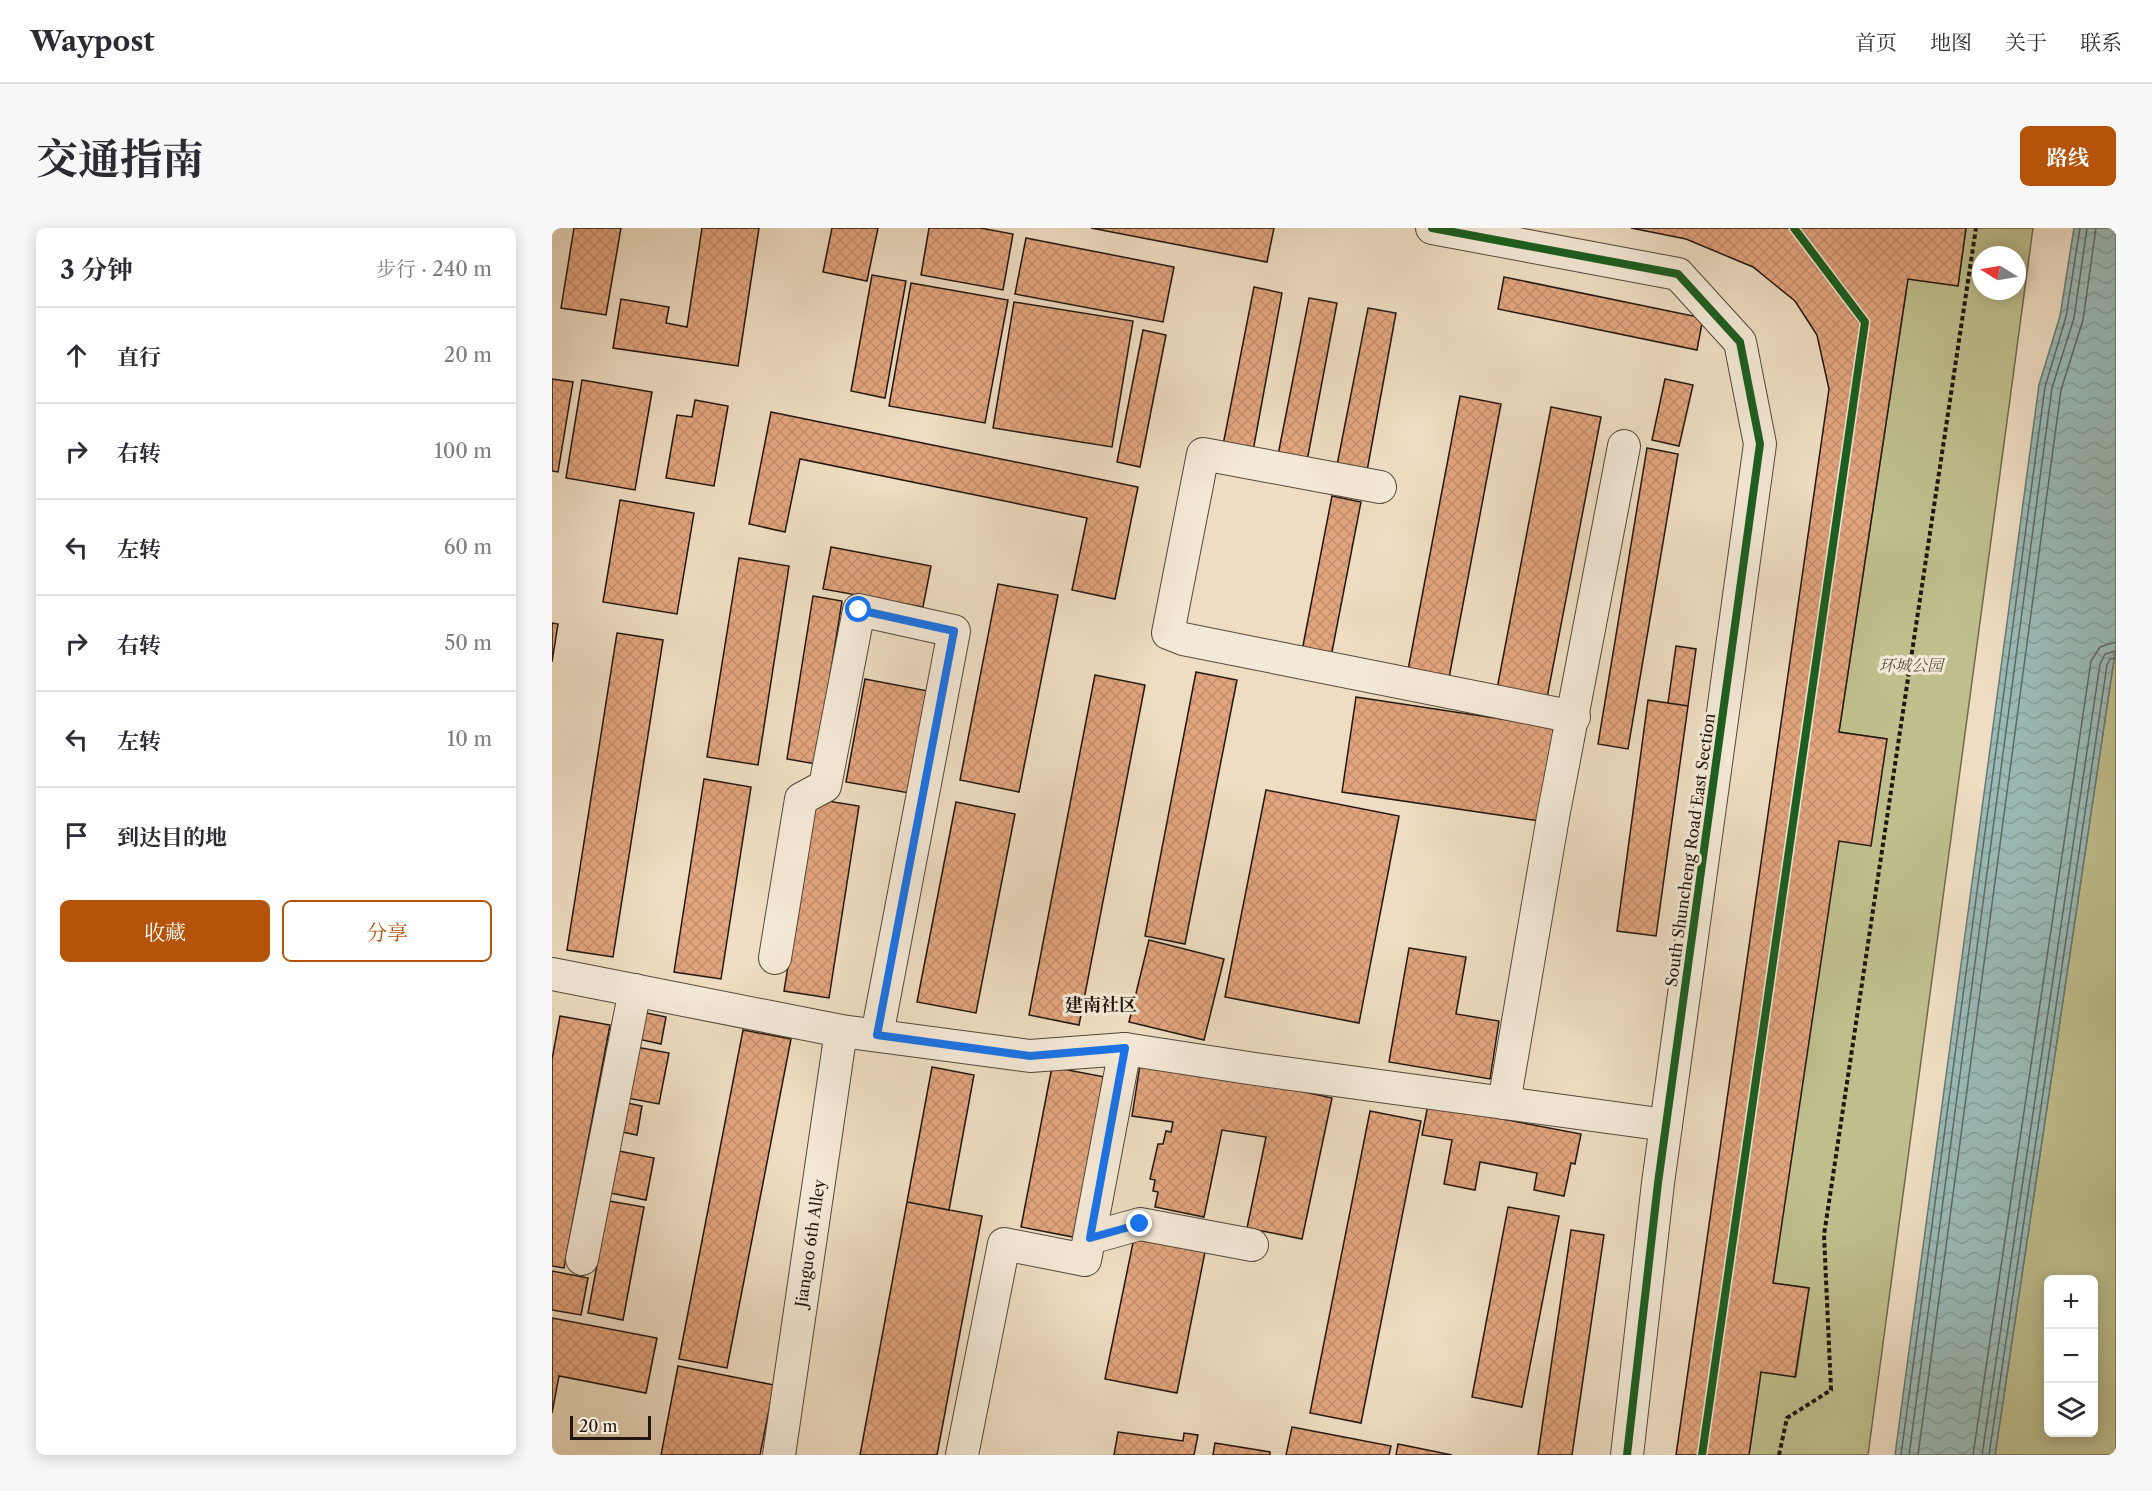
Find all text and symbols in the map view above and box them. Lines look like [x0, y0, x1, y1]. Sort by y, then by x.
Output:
text: Waypost [30, 24, 154, 58]
text: 首页 [1855, 30, 1897, 55]
text: 地图 [1930, 30, 1972, 55]
text: 关于 [2005, 30, 2047, 55]
text: 联系 [2080, 30, 2122, 55]
button: 路线 [2020, 126, 2116, 186]
text: 交通指南 [36, 133, 204, 185]
north arrow [1972, 246, 2026, 300]
text: 3 分钟 [60, 254, 133, 286]
text: 步行 · 240 m [376, 257, 492, 281]
icon: ahead [60, 339, 93, 372]
text: 20 m [444, 343, 492, 367]
text: 直行 [117, 344, 161, 371]
icon: right [60, 435, 93, 468]
text: 100 m [434, 439, 492, 463]
text: 右转 [117, 440, 161, 467]
icon: left [60, 531, 93, 564]
text: 60 m [444, 535, 492, 559]
text: 左转 [117, 536, 161, 563]
route start [845, 596, 871, 622]
icon: right [60, 627, 93, 660]
text: 50 m [445, 631, 492, 655]
text: 右转 [117, 632, 161, 659]
park label: 环城公园 [1879, 655, 1946, 675]
street label: South Shuncheng Road East Section [1661, 712, 1719, 988]
icon: left [60, 723, 93, 756]
text: 10 m [447, 727, 492, 751]
text: 左转 [117, 728, 161, 755]
icon: arrive [60, 819, 93, 852]
text: 到达目的地 [117, 824, 227, 851]
button: 收藏 [60, 900, 270, 962]
button: 分享 [282, 900, 492, 962]
district label: 建南社区 [1065, 994, 1137, 1016]
street label: Jianguo 6th Alley [790, 1177, 829, 1312]
route end [1126, 1210, 1152, 1236]
map controls [2044, 1275, 2098, 1437]
button: + [2044, 1275, 2098, 1329]
button: − [2044, 1329, 2098, 1383]
button: layers [2044, 1383, 2098, 1437]
scale bar [570, 1413, 651, 1440]
text: 20 m [579, 1416, 618, 1436]

